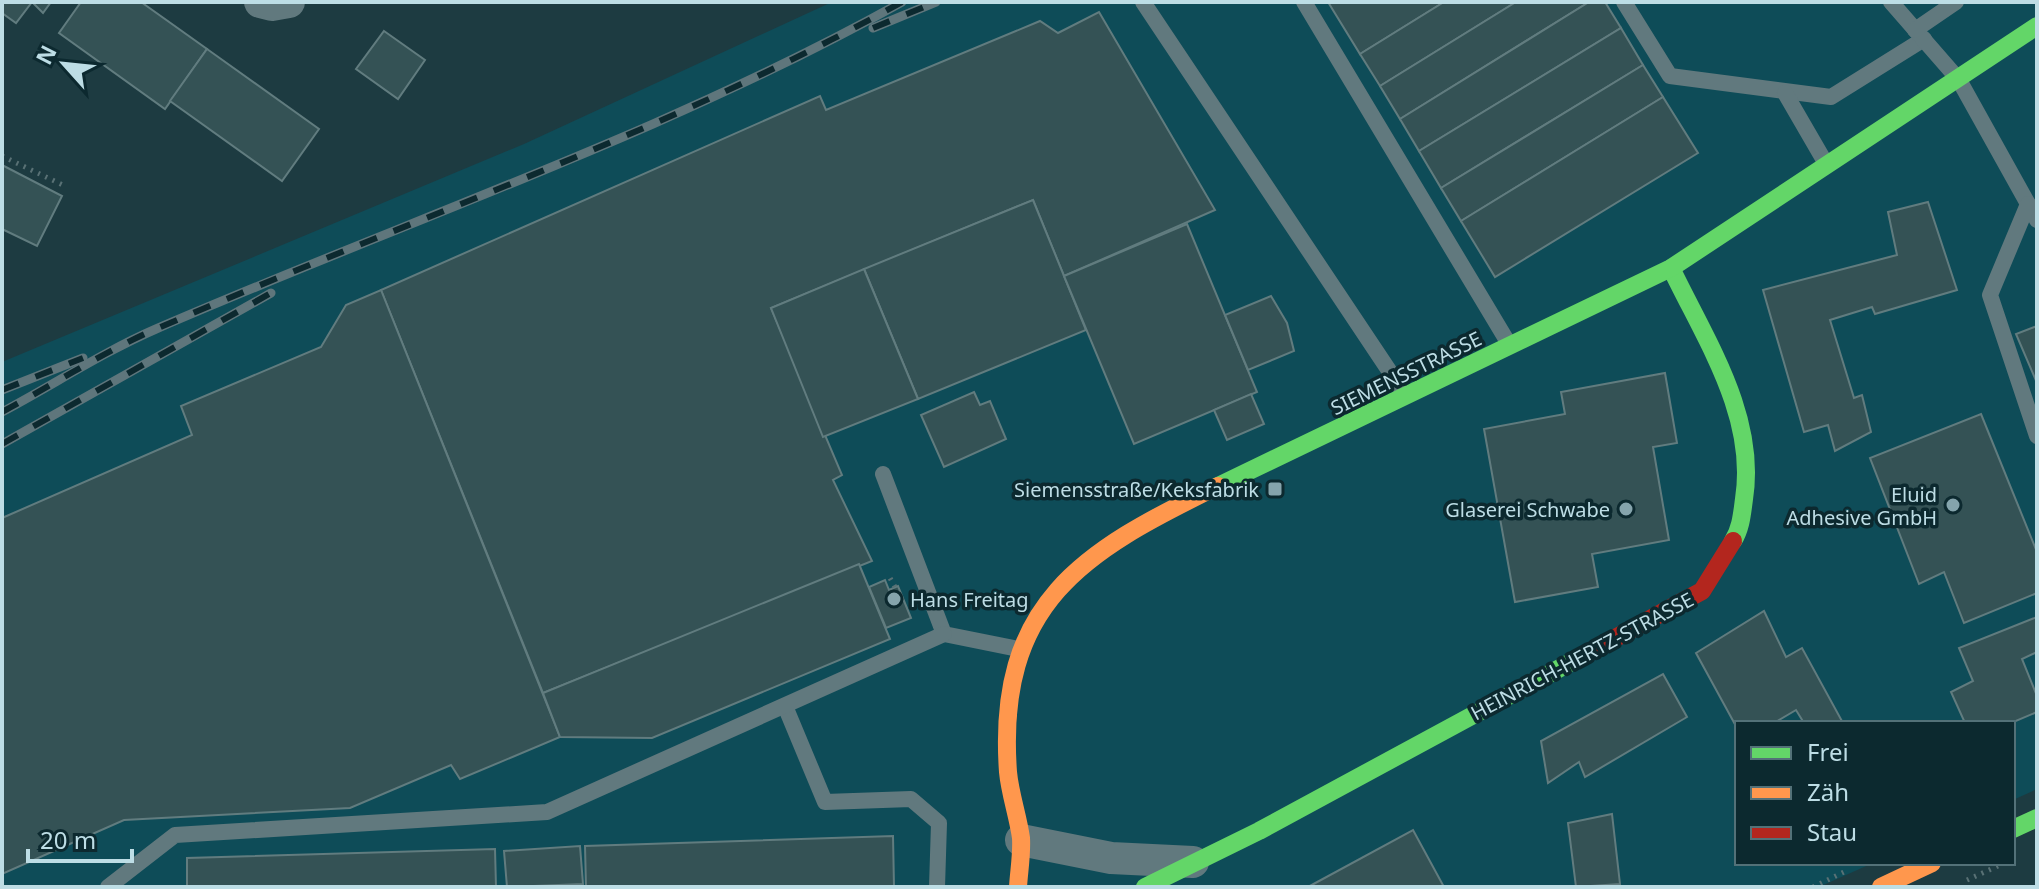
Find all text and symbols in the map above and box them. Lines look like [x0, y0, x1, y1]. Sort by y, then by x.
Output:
north arrow [24, 24, 104, 104]
text: N [28, 40, 63, 69]
street label: SIEMENSSTRASSE [1326, 325, 1486, 421]
place label: Siemensstraße/Keksfabrik [1014, 476, 1259, 503]
marker: Siemensstraße/Keksfabrik [1266, 480, 1284, 498]
place label: Eluid Adhesive GmbH [1787, 481, 1937, 531]
place label: Glaserei Schwabe [1445, 496, 1610, 523]
marker: Eluid Adhesive GmbH [1944, 496, 1962, 514]
marker: Glaserei Schwabe [1617, 500, 1635, 518]
place label: Hans Freitag [910, 586, 1029, 613]
street label: HEINRICH-HERTZ-STRASSE [1466, 586, 1698, 726]
marker: Hans Freitag [885, 590, 903, 608]
legend [1735, 721, 2015, 865]
text: Frei [1807, 735, 1849, 768]
text: Zäh [1807, 775, 1849, 808]
scale bar [28, 813, 132, 863]
text: Stau [1807, 815, 1857, 848]
text: 20 m [40, 823, 96, 856]

